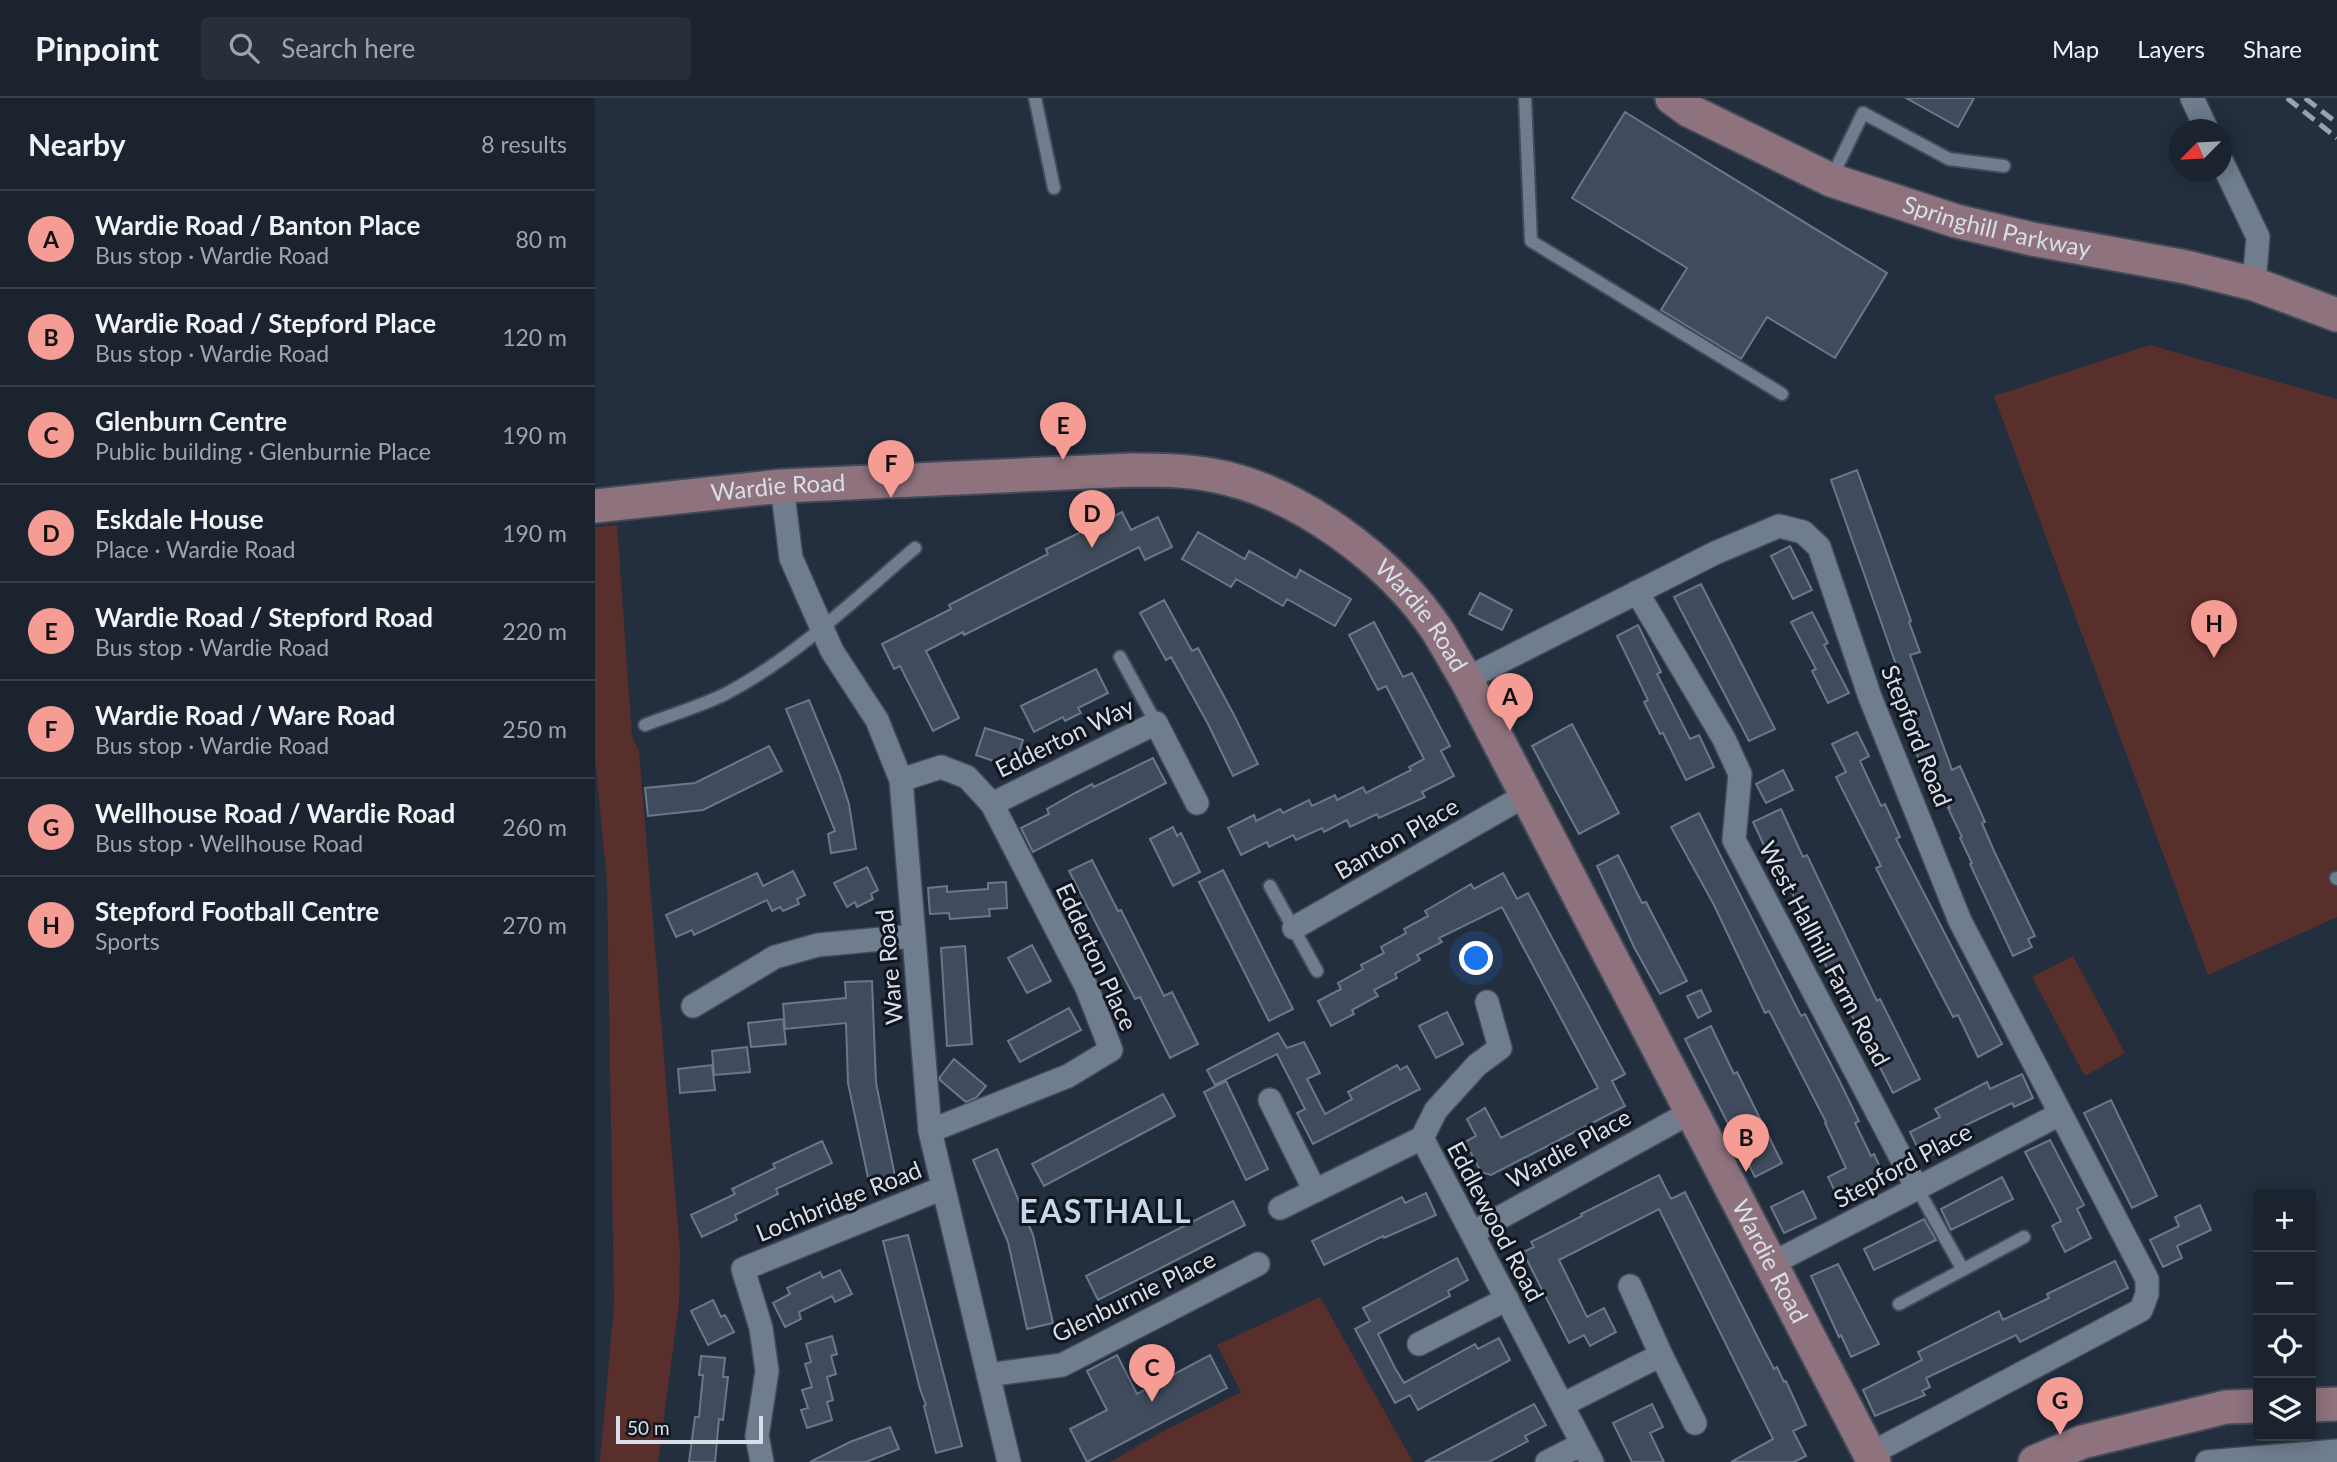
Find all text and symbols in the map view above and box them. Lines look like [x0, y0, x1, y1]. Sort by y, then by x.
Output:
search box [201, 17, 691, 80]
text: Pinpoint [35, 28, 159, 68]
icon: search [225, 29, 263, 67]
text: Search here [281, 32, 415, 64]
text: Map [2052, 34, 2099, 63]
text: Layers [2137, 34, 2205, 63]
text: Share [2243, 34, 2302, 63]
north arrow [2169, 119, 2232, 182]
text: Nearby [28, 126, 126, 162]
text: 8 results [481, 130, 567, 158]
street label: Springhill Parkway [1899, 189, 2094, 263]
text: Wardie Road / Banton Place [95, 209, 420, 241]
text: A [43, 225, 59, 253]
text: 80 m [516, 225, 567, 253]
text: Bus stop · Wardie Road [95, 241, 329, 269]
text: Wardie Road / Stepford Place [95, 307, 436, 339]
text: B [43, 323, 59, 351]
text: 120 m [502, 323, 567, 351]
text: Bus stop · Wardie Road [95, 339, 329, 367]
pin: E [1040, 402, 1086, 460]
text: Glenburn Centre [95, 405, 287, 437]
text: C [43, 421, 59, 449]
text: 190 m [502, 421, 567, 449]
text: Public building · Glenburnie Place [95, 437, 431, 465]
pin: F [868, 440, 914, 498]
street label: Wardie Road [709, 467, 846, 507]
pin: D [1069, 490, 1115, 548]
text: Eskdale House [95, 503, 264, 535]
text: D [42, 519, 60, 547]
text: 190 m [502, 519, 567, 547]
text: Place · Wardie Road [95, 535, 295, 563]
street label: Wardie Road [1370, 552, 1474, 677]
pin: H [2191, 600, 2237, 658]
text: Wardie Road / Stepford Road [95, 601, 433, 633]
text: E [44, 617, 58, 645]
text: 220 m [502, 617, 567, 645]
text: Bus stop · Wardie Road [95, 633, 329, 661]
street label: Stepford Road [1876, 661, 1959, 810]
pin: A [1487, 673, 1533, 731]
street label: Edderton Way [990, 690, 1139, 783]
text: Wardie Road / Ware Road [95, 699, 395, 731]
text: F [44, 715, 58, 743]
text: 250 m [502, 715, 567, 743]
text: Bus stop · Wardie Road [95, 731, 329, 759]
street label: Banton Place [1329, 791, 1463, 885]
text: Wellhouse Road / Wardie Road [95, 797, 455, 829]
text: G [43, 813, 59, 841]
text: 260 m [502, 813, 567, 841]
text: Bus stop · Wellhouse Road [95, 829, 363, 857]
street label: West Hallhill Farm Road [1754, 836, 1897, 1071]
street label: Edderton Place [1051, 878, 1144, 1035]
text: Stepford Football Centre [95, 895, 379, 927]
street label: Ware Road [869, 908, 908, 1026]
text: H [42, 911, 60, 939]
text: 270 m [502, 911, 567, 939]
text: Sports [95, 927, 160, 955]
your location [1459, 941, 1493, 975]
street label: Wardie Place [1501, 1102, 1635, 1194]
pin: B [1723, 1114, 1769, 1172]
street label: Stepford Place [1828, 1116, 1976, 1213]
street label: Eddlewood Road [1442, 1136, 1551, 1306]
street label: Lochbridge Road [752, 1154, 925, 1247]
map controls [2253, 1189, 2316, 1441]
button: + [2253, 1189, 2316, 1252]
district label: EASTHALL [1019, 1191, 1193, 1230]
street label: Wardie Road [1727, 1194, 1815, 1327]
street label: Glenburnie Place [1047, 1243, 1220, 1348]
button: − [2253, 1252, 2316, 1315]
button: locate [2253, 1315, 2316, 1378]
pin: C [1129, 1344, 1175, 1402]
pin: G [2037, 1377, 2083, 1435]
button: layers [2253, 1378, 2316, 1441]
scale bar [616, 1413, 763, 1445]
text: 50 m [627, 1416, 670, 1439]

